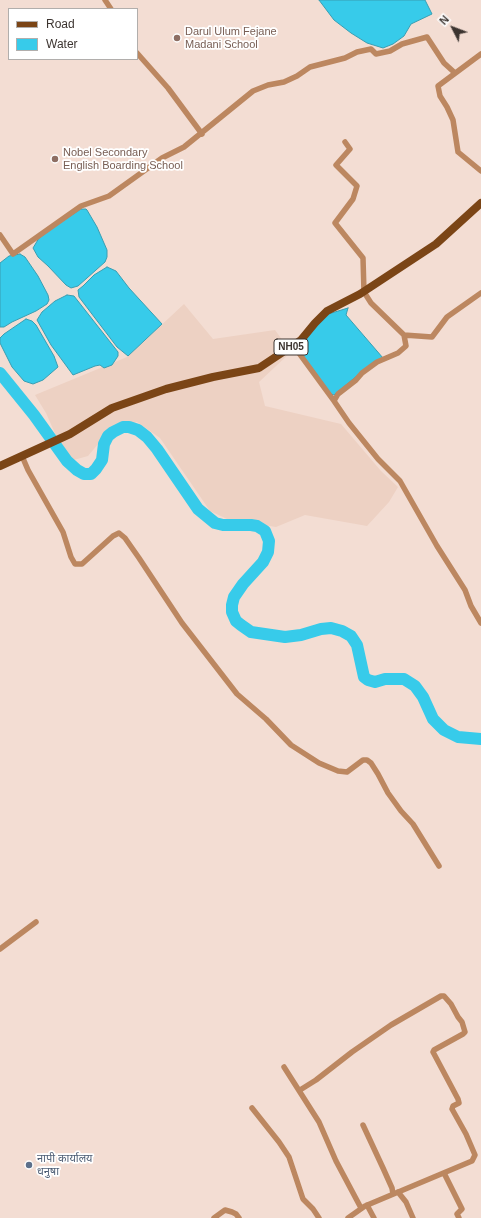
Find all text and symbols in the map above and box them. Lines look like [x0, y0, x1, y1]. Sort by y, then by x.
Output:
legend [8, 8, 138, 60]
north arrow [433, 8, 473, 48]
text: N [437, 13, 451, 27]
text: Road [46, 17, 75, 31]
place label: Darul Ulum Fejane Madani School [185, 25, 277, 51]
marker: Darul Ulum Fejane Madani School [172, 33, 182, 43]
text: Water [46, 37, 78, 51]
place label: Nobel Secondary English Boarding School [63, 146, 183, 172]
marker: Nobel Secondary English Boarding School [50, 154, 60, 164]
road number: NH05 [274, 339, 308, 355]
place label: नापी कार्यालय धनुषा [37, 1152, 92, 1178]
marker: नापी कार्यालय धनुषा [24, 1160, 34, 1170]

